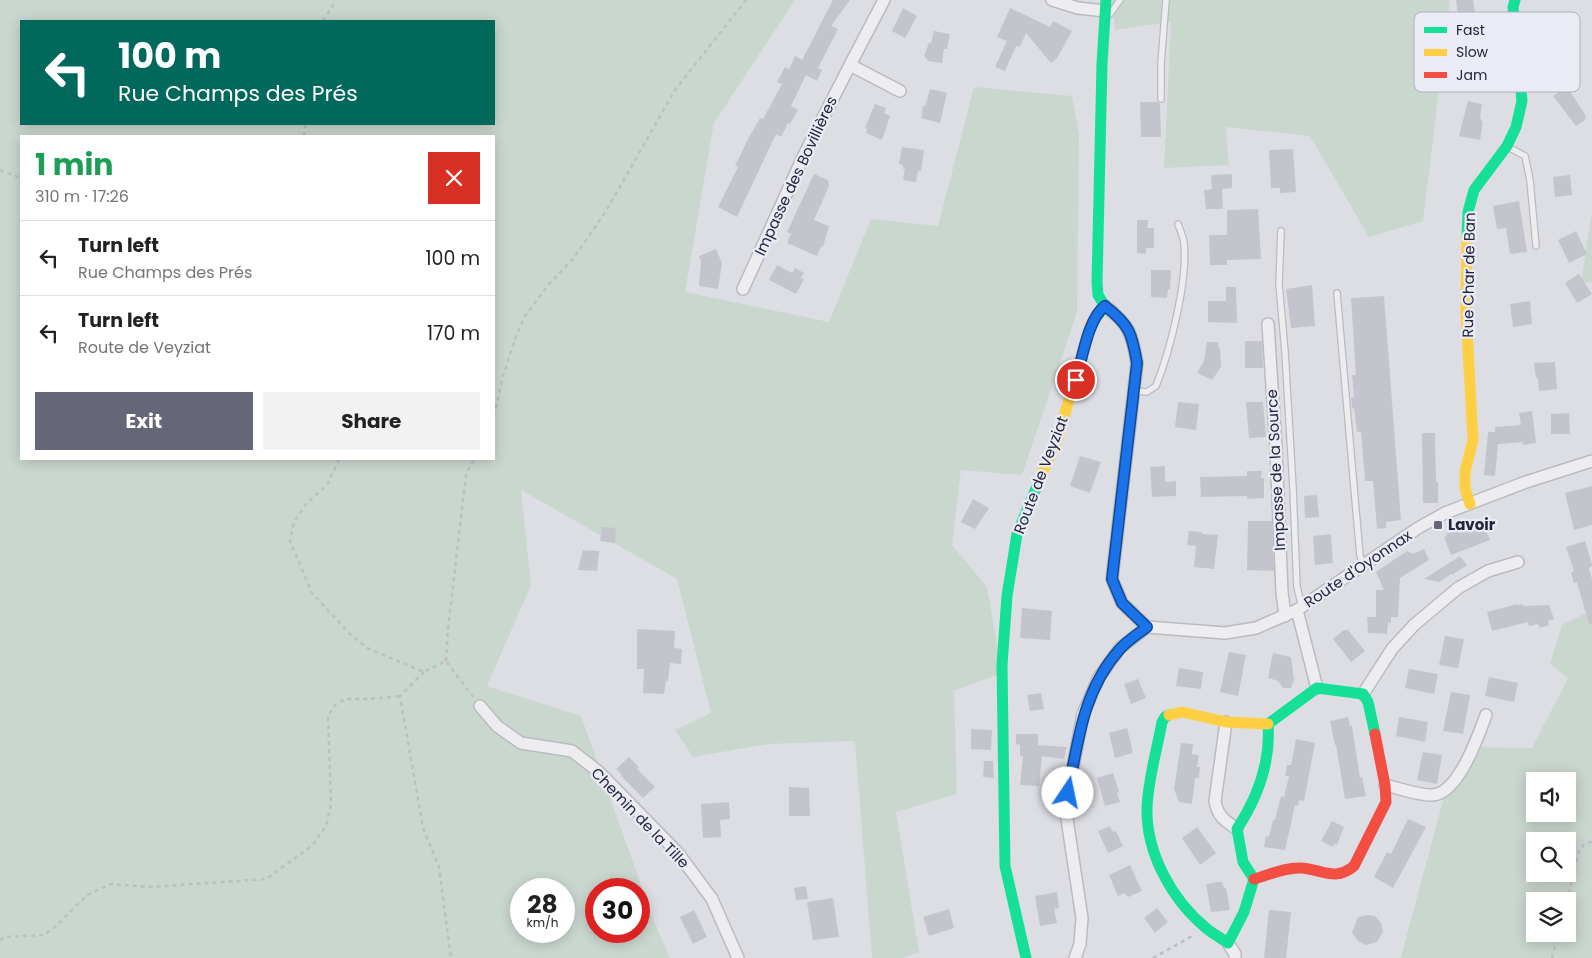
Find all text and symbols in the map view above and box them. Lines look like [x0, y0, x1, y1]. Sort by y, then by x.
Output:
legend [1414, 12, 1580, 92]
text: Fast [1456, 20, 1485, 40]
text: 100 m [118, 31, 221, 80]
icon: left [35, 40, 100, 105]
text: Slow [1456, 42, 1489, 62]
text: Jam [1456, 65, 1487, 85]
text: Rue Champs des Prés [118, 78, 358, 109]
street label: Impasse des Bovillières [749, 93, 842, 259]
text: 1 min [35, 143, 113, 186]
button: close [428, 152, 480, 204]
text: 310 m · 17:26 [35, 185, 129, 208]
street label: Rue Char de Ban [1457, 212, 1480, 338]
text: Turn left [78, 232, 159, 259]
icon: left [35, 244, 63, 272]
text: 100 m [425, 245, 480, 272]
text: Rue Champs des Prés [78, 261, 252, 284]
text: Turn left [78, 307, 159, 334]
icon: left [35, 319, 63, 347]
text: 170 m [427, 320, 480, 347]
text: Route de Veyziat [78, 336, 211, 359]
pin [1055, 359, 1097, 401]
icon: arrive [1062, 366, 1090, 394]
street label: Impasse de la Source [1261, 389, 1290, 551]
button: Exit [35, 392, 253, 450]
button: Share [263, 392, 480, 450]
street label: Route de Veyziat [1008, 413, 1073, 537]
place label: Lavoir [1448, 514, 1496, 535]
marker: Lavoir [1432, 519, 1444, 531]
street label: Route d'Oyonnax [1300, 525, 1416, 613]
street label: Chemin de la Tille [587, 763, 694, 873]
position arrow [1041, 766, 1093, 818]
map controls [1526, 772, 1576, 942]
button: sound [1526, 772, 1576, 822]
button: search [1526, 832, 1576, 882]
speed limit sign: 30 [585, 878, 650, 943]
text: 28 [527, 887, 558, 922]
button: layers [1526, 892, 1576, 942]
text: km/h [527, 914, 558, 931]

